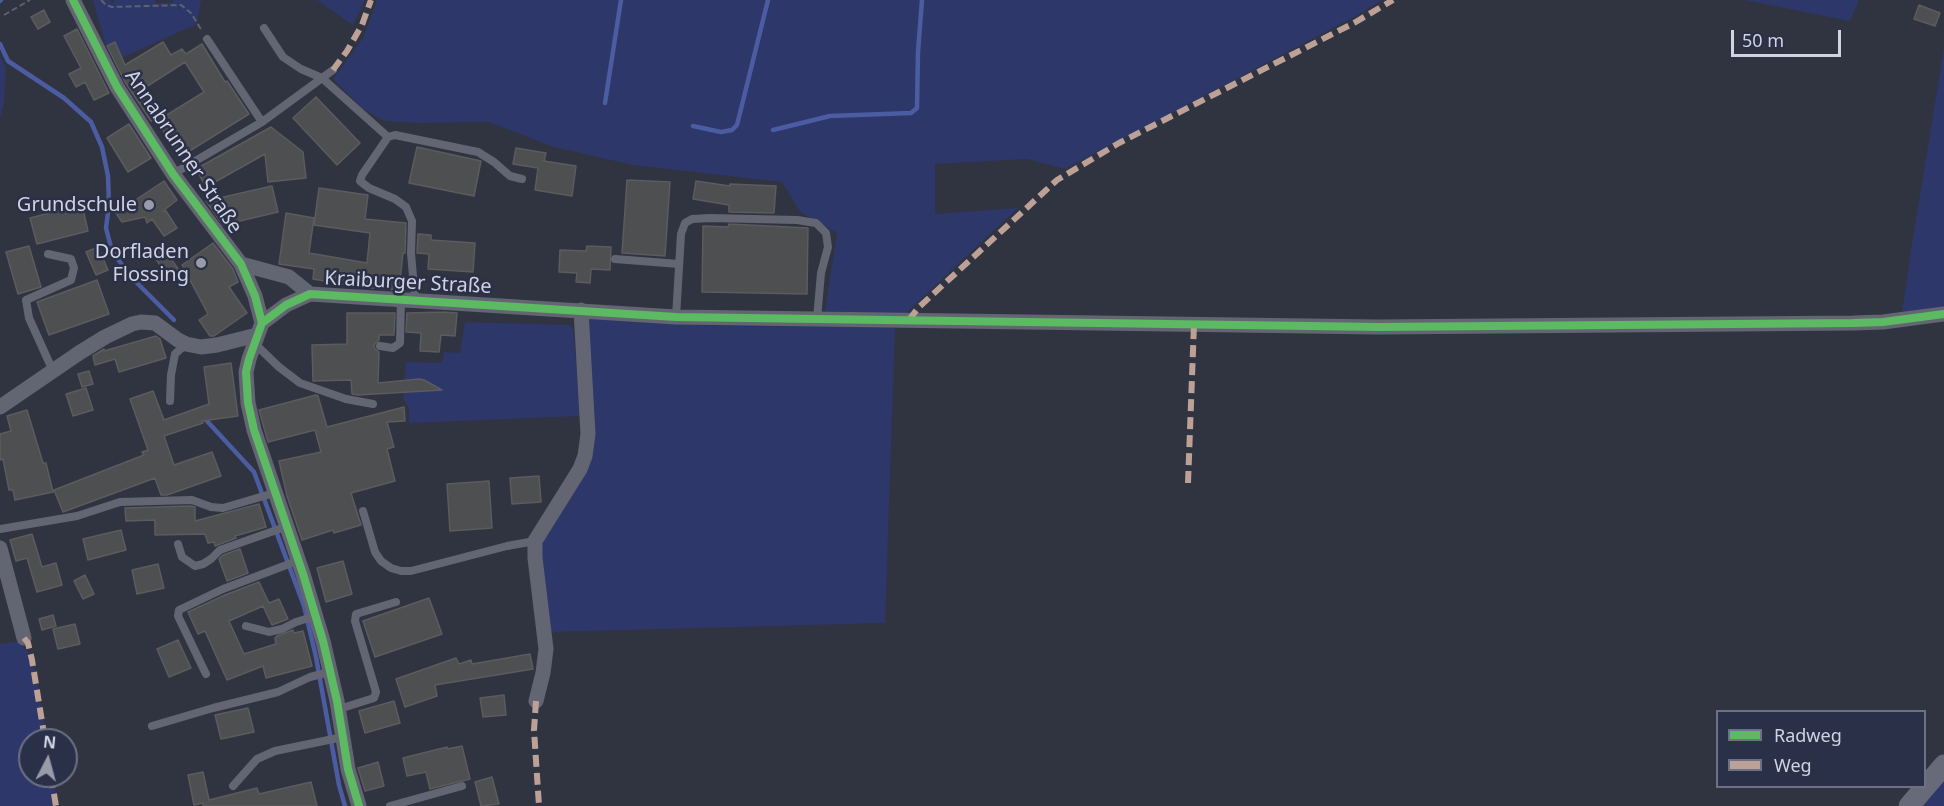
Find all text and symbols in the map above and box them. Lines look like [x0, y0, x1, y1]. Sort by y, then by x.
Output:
scale bar [1734, 18, 1844, 56]
text: 50 m [1742, 28, 1784, 52]
street label: Annabrunner Straße [119, 66, 247, 238]
place label: Grundschule [17, 193, 137, 217]
marker: Grundschule [142, 198, 156, 212]
place label: Dorfladen Flossing [95, 240, 189, 287]
marker: Dorfladen Flossing [194, 256, 208, 270]
street label: Kraiburger Straße [324, 267, 492, 299]
legend [1716, 710, 1926, 788]
text: Radweg [1774, 723, 1842, 747]
north arrow [18, 728, 78, 788]
text: N [42, 730, 57, 754]
text: Weg [1774, 753, 1812, 777]

